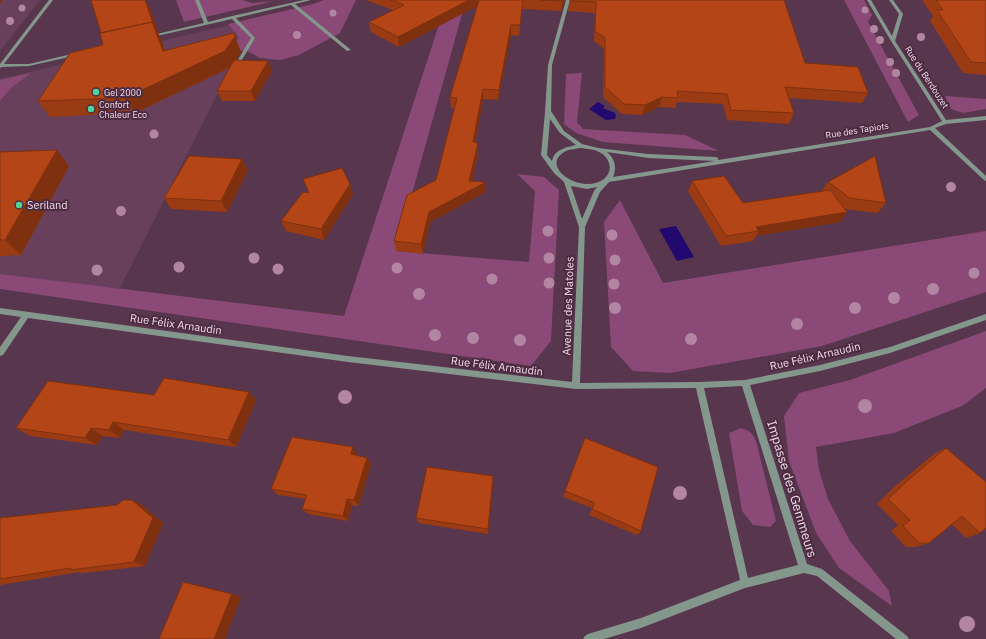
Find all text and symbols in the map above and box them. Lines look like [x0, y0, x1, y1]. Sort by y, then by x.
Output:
street label: Rue du Berdouzet [903, 44, 951, 110]
marker: Gel 2000 [91, 87, 101, 97]
place label: Gel 2000 [104, 87, 141, 98]
place label: Confort Chaleur Eco [99, 99, 147, 120]
marker: Confort Chaleur Eco [86, 104, 96, 114]
street label: Rue des Tapiots [825, 120, 889, 140]
place label: Seriland [27, 198, 68, 212]
marker: Seriland [14, 200, 24, 210]
street label: Avenue des Matoles [559, 256, 577, 356]
street label: Rue Félix Arnaudin [129, 311, 223, 337]
street label: Rue Félix Arnaudin [768, 339, 862, 373]
street label: Rue Félix Arnaudin [450, 353, 544, 379]
street label: Impasse des Gemmeurs [763, 418, 821, 560]

